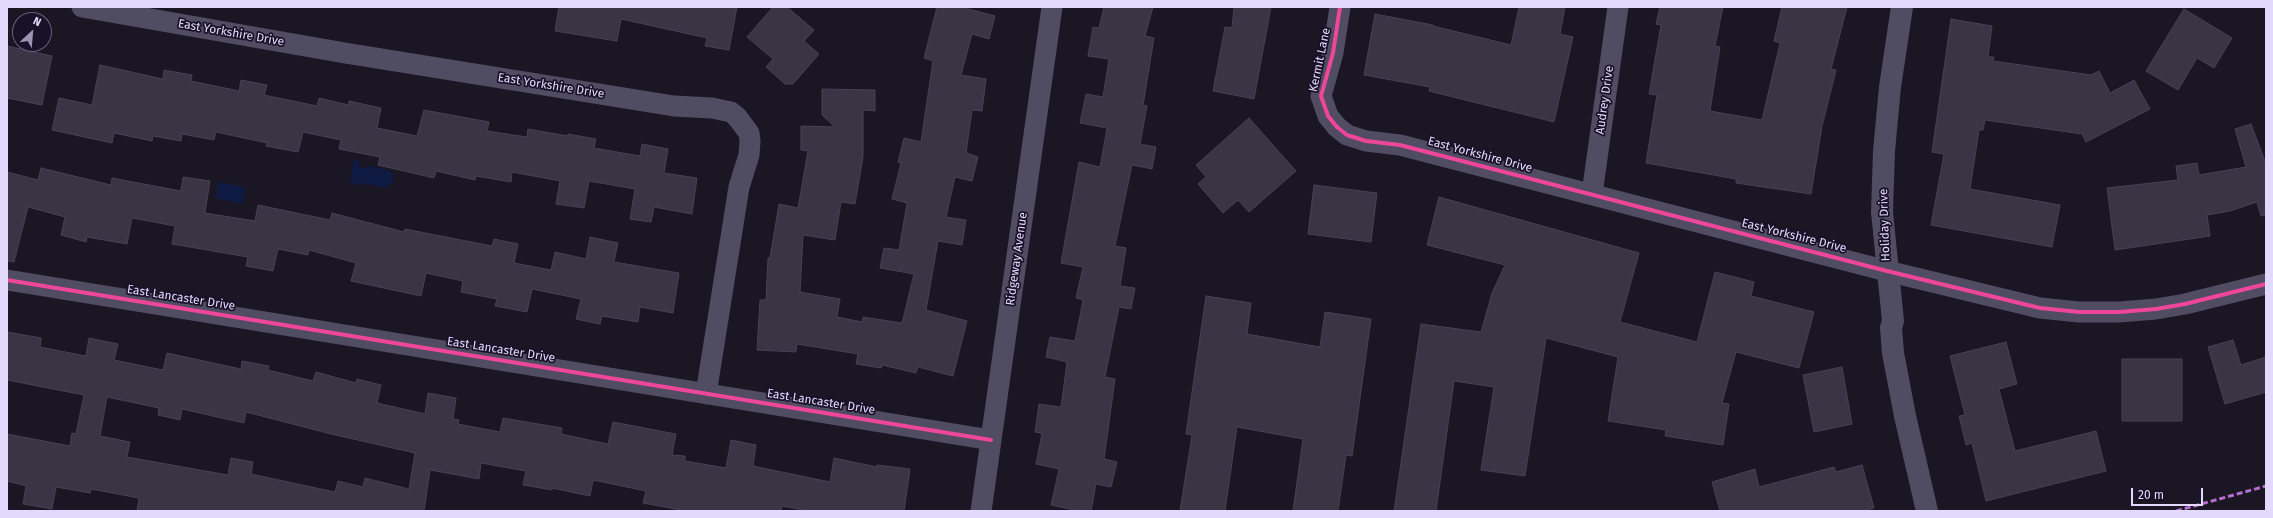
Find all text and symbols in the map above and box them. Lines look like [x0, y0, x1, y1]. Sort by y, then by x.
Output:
north arrow [12, 12, 52, 52]
text: N [31, 14, 43, 29]
street label: East Yorkshire Drive [177, 17, 285, 49]
street label: Kermit Lane [1306, 27, 1334, 93]
street label: Audrey Drive [1593, 65, 1617, 135]
street label: East Yorkshire Drive [497, 70, 605, 102]
street label: East Yorkshire Drive [1426, 134, 1534, 176]
street label: Holiday Drive [1877, 188, 1893, 262]
street label: Ridgeway Avenue [1003, 211, 1031, 307]
street label: East Yorkshire Drive [1740, 216, 1848, 256]
street label: East Lancaster Drive [126, 282, 236, 314]
street label: East Lancaster Drive [446, 334, 556, 366]
street label: East Lancaster Drive [766, 386, 876, 418]
scale bar [2133, 480, 2205, 506]
text: 20 m [2138, 488, 2164, 502]

